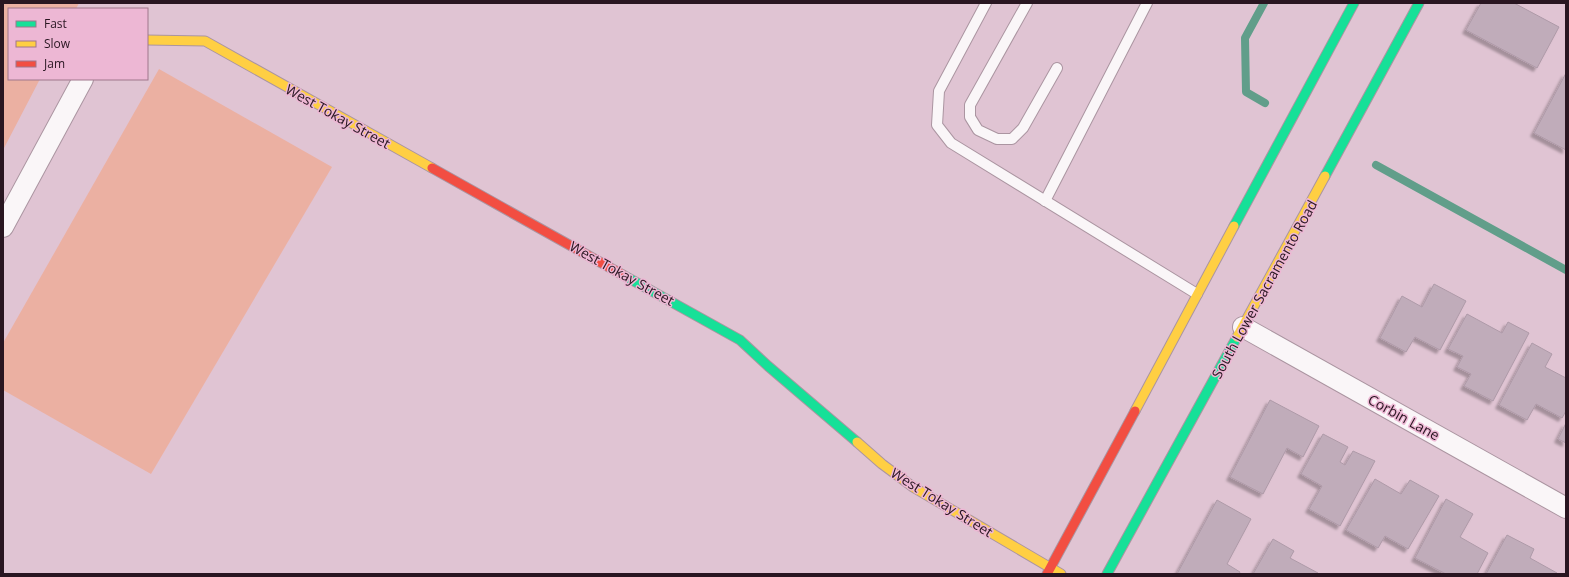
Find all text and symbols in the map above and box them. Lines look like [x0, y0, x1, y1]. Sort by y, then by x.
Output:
legend [8, 8, 148, 80]
text: Fast [44, 15, 67, 32]
text: Slow [44, 35, 71, 52]
text: Jam [43, 55, 65, 72]
street label: West Tokay Street [282, 79, 394, 153]
street label: South Lower Sacramento Road [1207, 196, 1321, 382]
street label: West Tokay Street [566, 236, 678, 310]
street label: Corbin Lane [1365, 390, 1443, 444]
street label: West Tokay Street [887, 463, 997, 541]

